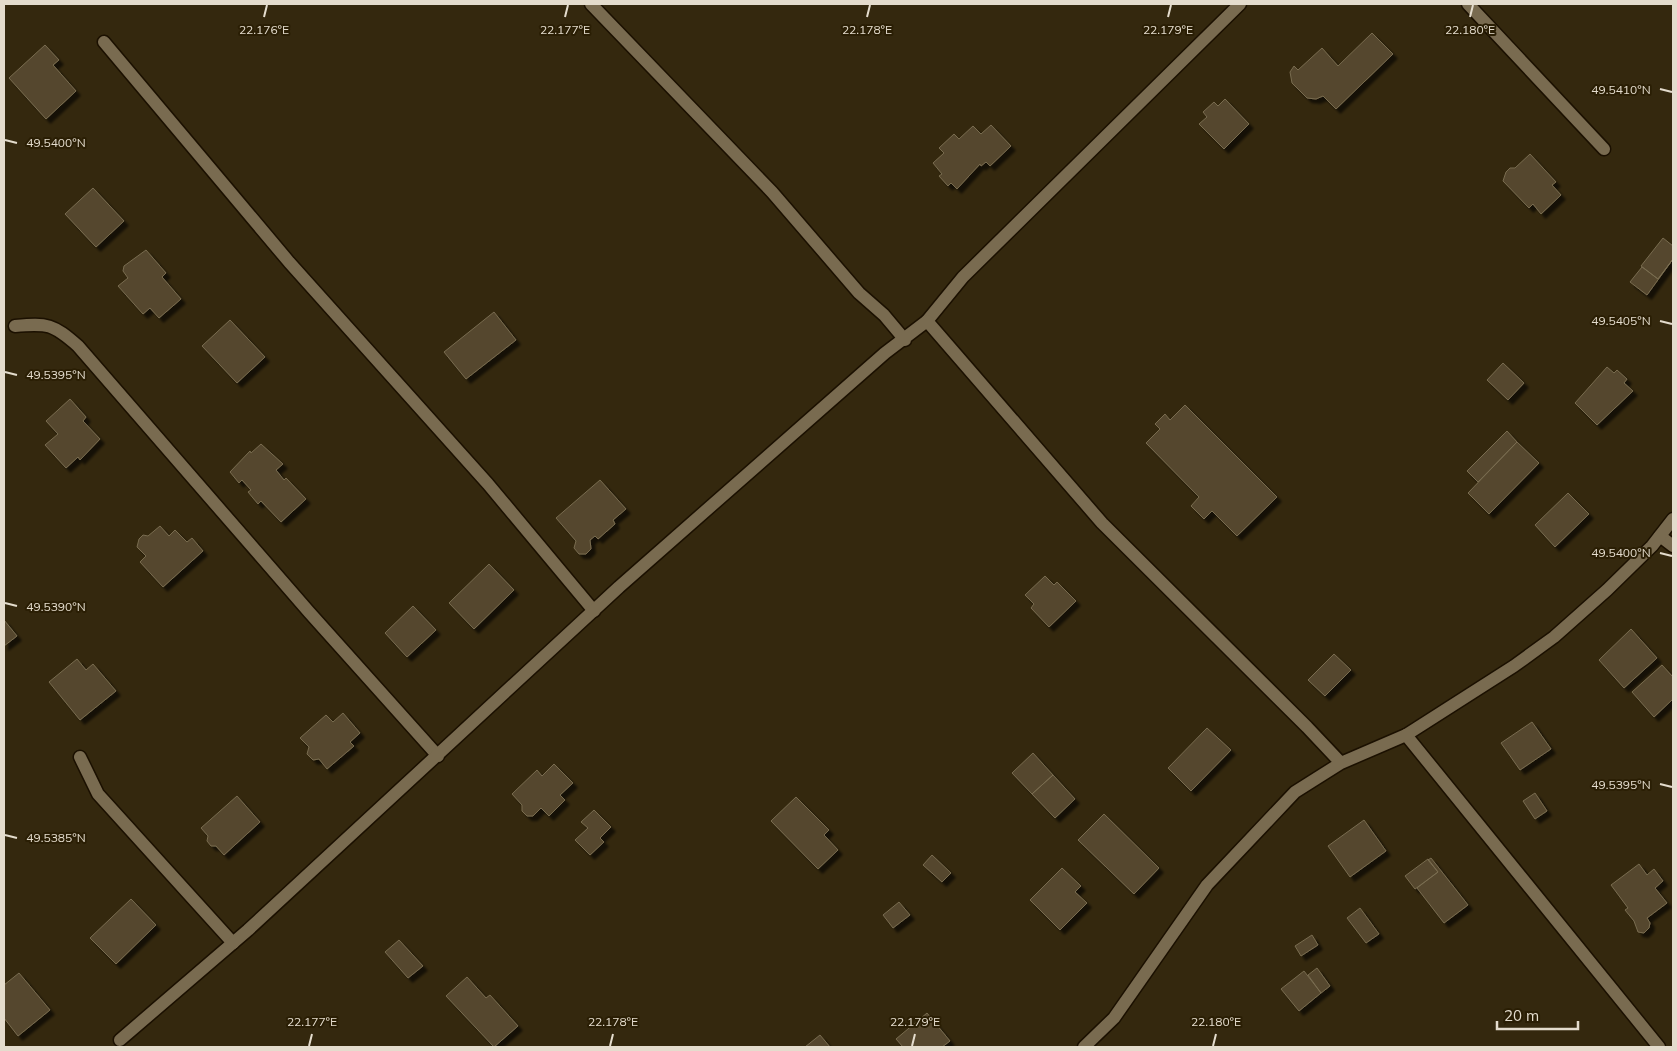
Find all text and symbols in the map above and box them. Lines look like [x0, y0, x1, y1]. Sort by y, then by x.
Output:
text: 22.176°E [239, 22, 289, 37]
text: 22.177°E [540, 22, 590, 37]
text: 22.178°E [842, 22, 892, 37]
text: 22.179°E [1143, 22, 1193, 37]
text: 22.180°E [1445, 22, 1495, 37]
text: 49.5410°N [1591, 82, 1651, 97]
text: 49.5400°N [26, 135, 86, 150]
text: 49.5405°N [1591, 313, 1651, 328]
text: 49.5395°N [26, 367, 86, 382]
text: 49.5400°N [1591, 545, 1651, 560]
text: 49.5390°N [26, 599, 86, 614]
text: 49.5395°N [1591, 777, 1651, 792]
text: 49.5385°N [26, 830, 86, 845]
scale bar [1497, 998, 1578, 1030]
text: 20 m [1504, 1006, 1539, 1025]
text: 22.177°E [287, 1014, 337, 1029]
text: 22.178°E [588, 1014, 638, 1029]
text: 22.179°E [890, 1014, 940, 1029]
text: 22.180°E [1191, 1014, 1241, 1029]

